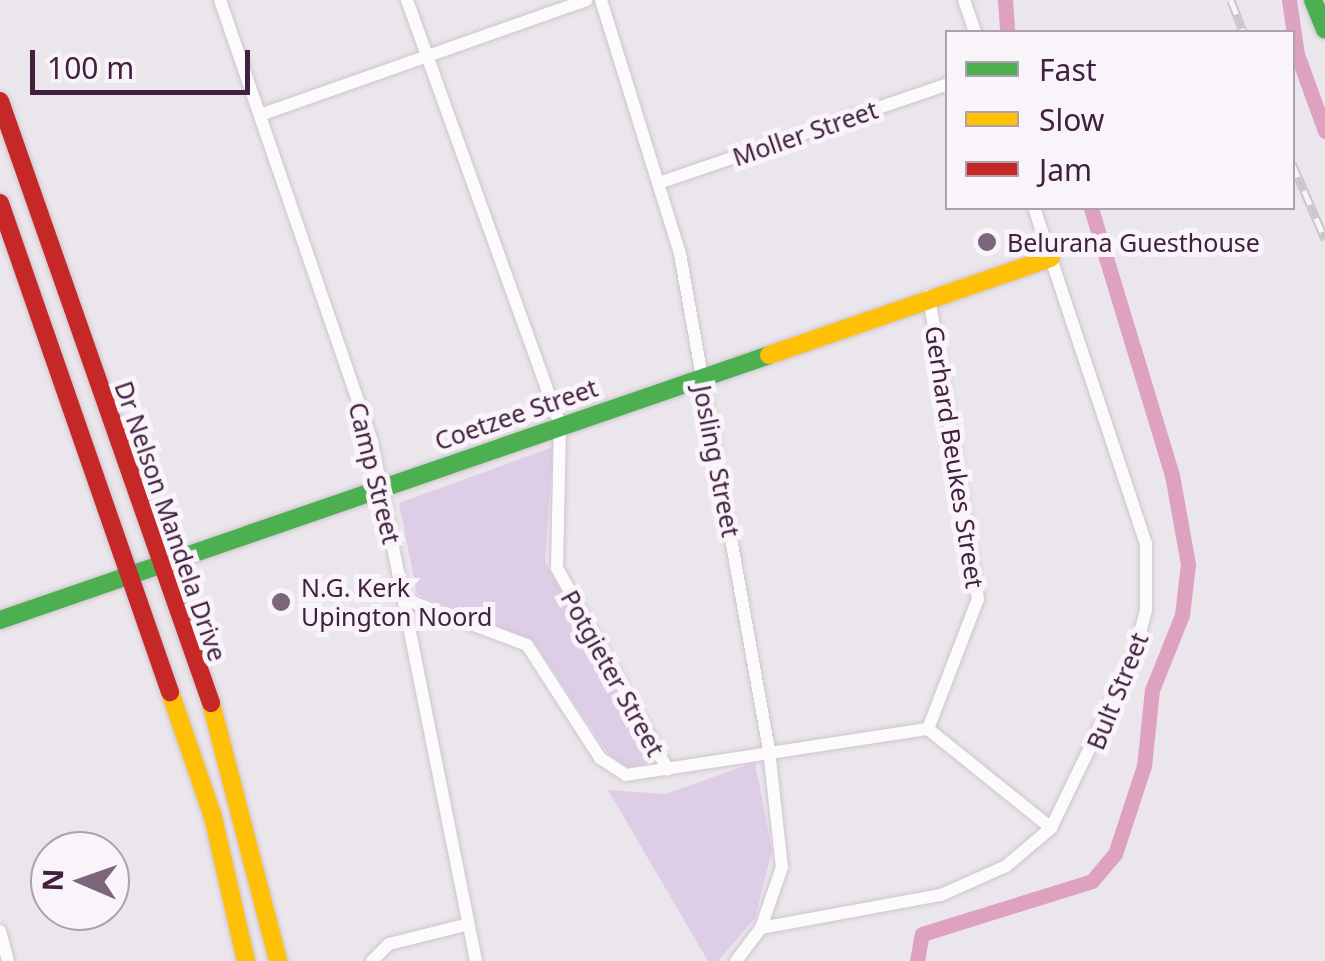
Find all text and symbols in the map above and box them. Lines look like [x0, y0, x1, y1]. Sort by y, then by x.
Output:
scale bar [35, 30, 255, 92]
legend [945, 30, 1295, 210]
text: 100 m [47, 47, 134, 88]
text: Fast [1039, 49, 1097, 90]
street label: Moller Street [729, 94, 881, 172]
text: Slow [1039, 99, 1104, 140]
text: Jam [1039, 149, 1092, 190]
place label: Belurana Guesthouse [1007, 227, 1260, 257]
marker: Belurana Guesthouse [976, 231, 998, 253]
street label: Gerhard Beukes Street [919, 324, 991, 590]
street label: Coetzee Street [431, 372, 601, 456]
street label: Dr Nelson Mandela Drive [109, 377, 233, 665]
street label: Josling Street [688, 383, 746, 539]
street label: Camp Street [343, 399, 407, 547]
place label: N.G. Kerk Upington Noord [301, 573, 492, 632]
street label: Potgieter Street [555, 585, 671, 761]
marker: N.G. Kerk Upington Noord [270, 591, 292, 613]
street label: Bult Street [1080, 628, 1154, 754]
north arrow [30, 831, 130, 931]
text: N [33, 868, 71, 892]

